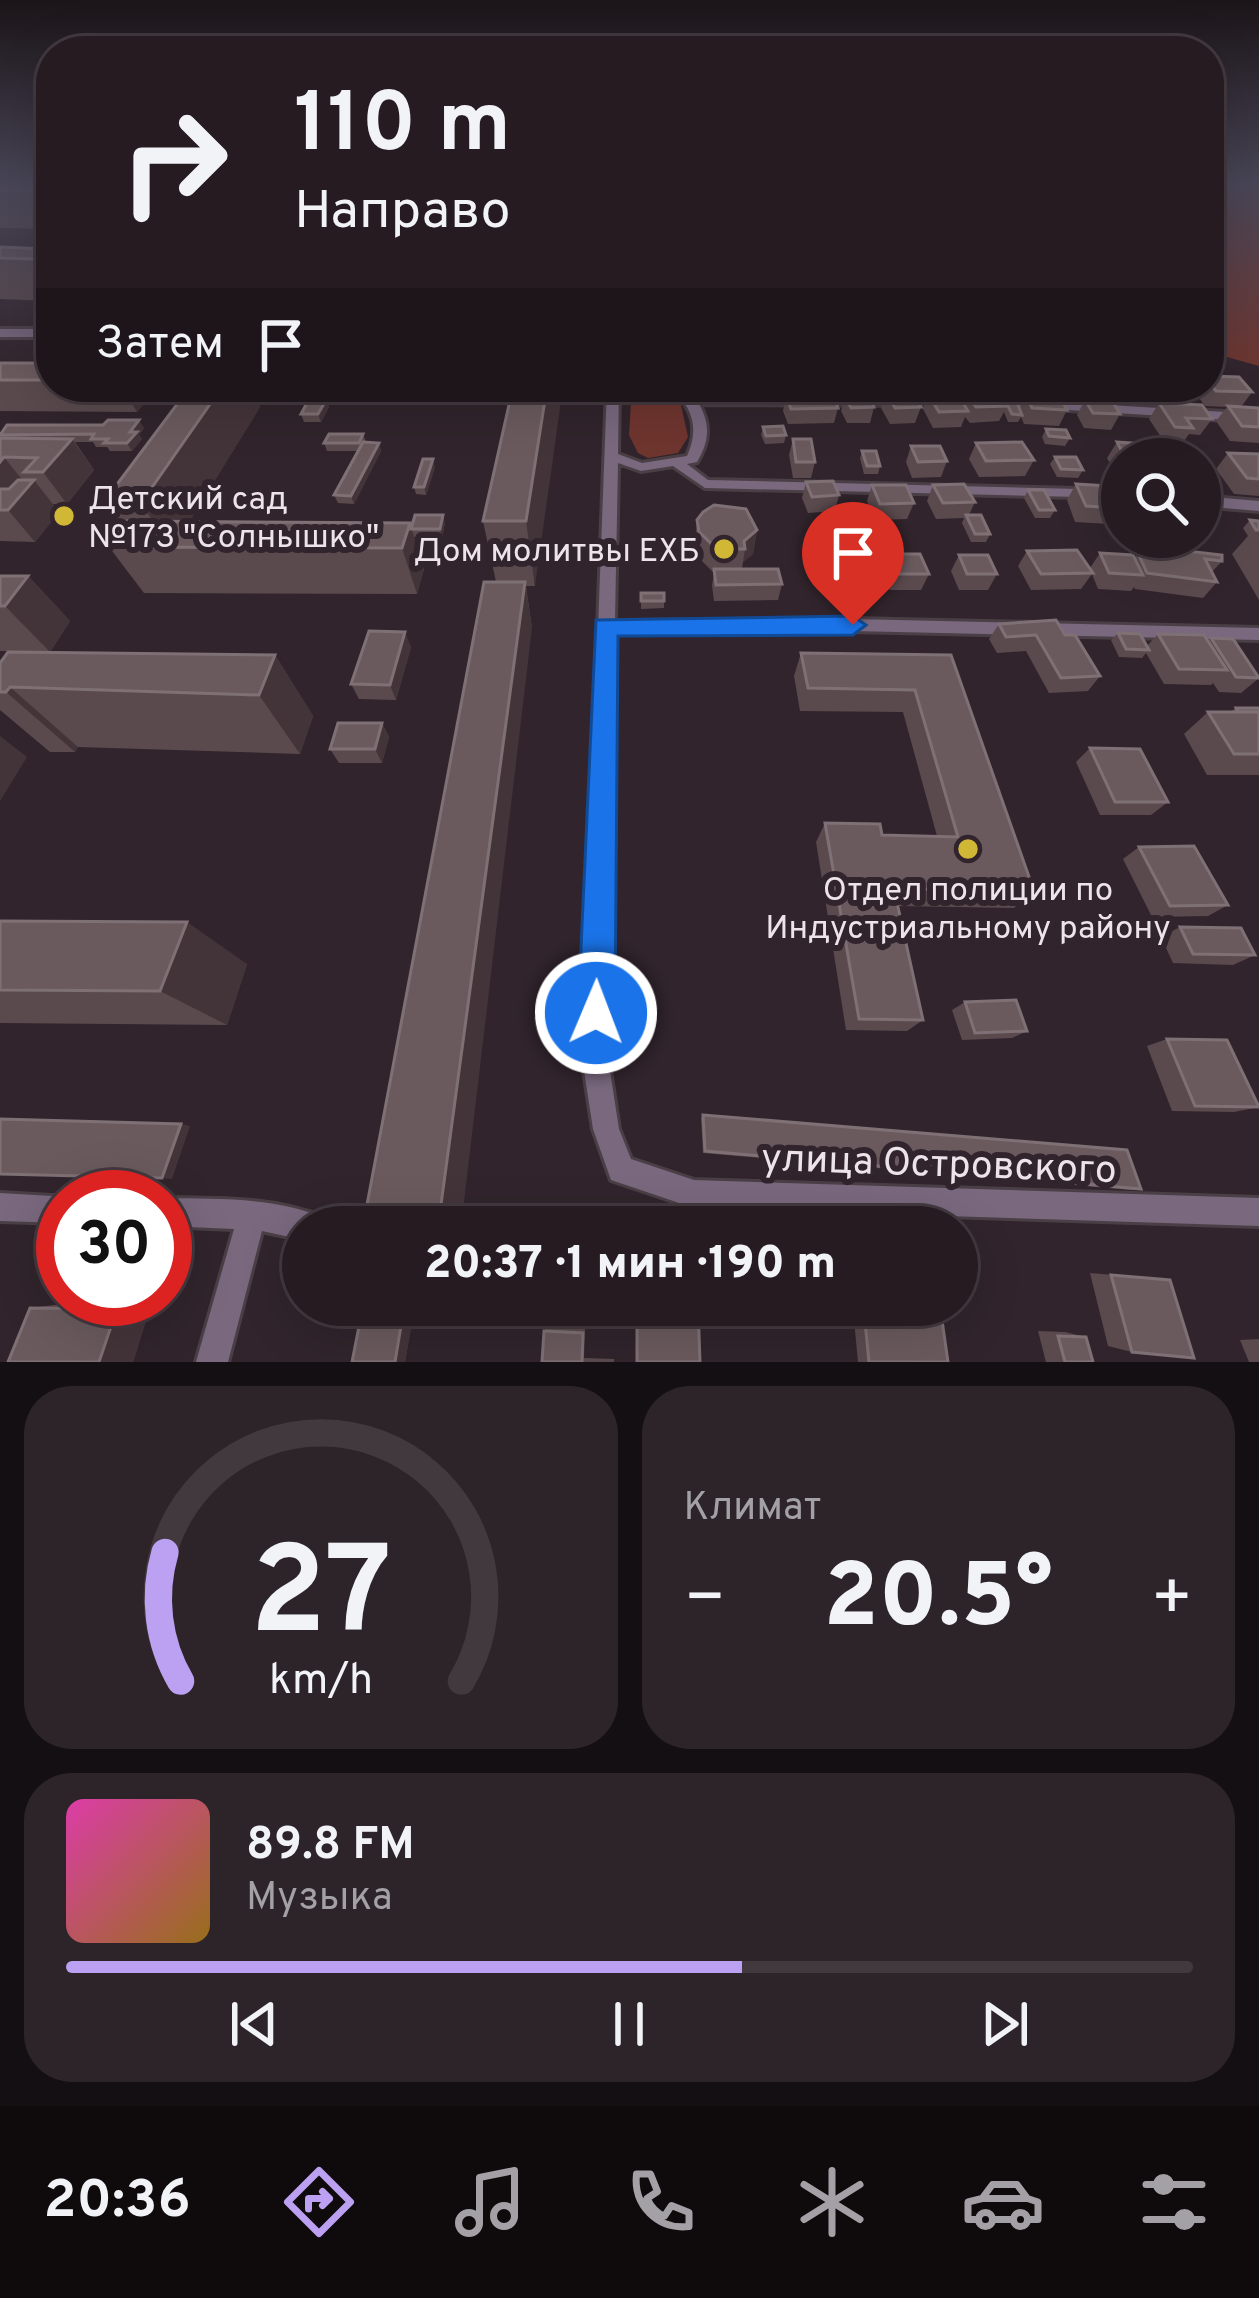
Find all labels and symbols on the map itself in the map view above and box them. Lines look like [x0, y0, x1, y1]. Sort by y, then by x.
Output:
place label: Детский сад №173 "Солнышко" [88, 480, 379, 560]
pin [802, 502, 904, 625]
marker: Детский сад №173 "Солнышко" [51, 503, 77, 529]
place label: Дом молитвы ЕХБ [414, 532, 700, 574]
marker: Дом молитвы ЕХБ [711, 536, 737, 562]
marker: Отдел полиции по Индустриальному району [955, 836, 981, 862]
place label: Отдел полиции по Индустриальному району [765, 871, 1171, 951]
position arrow [533, 950, 659, 1076]
street label: улица Островского [760, 1136, 1117, 1197]
speed limit sign: 30 [36, 1170, 192, 1326]

